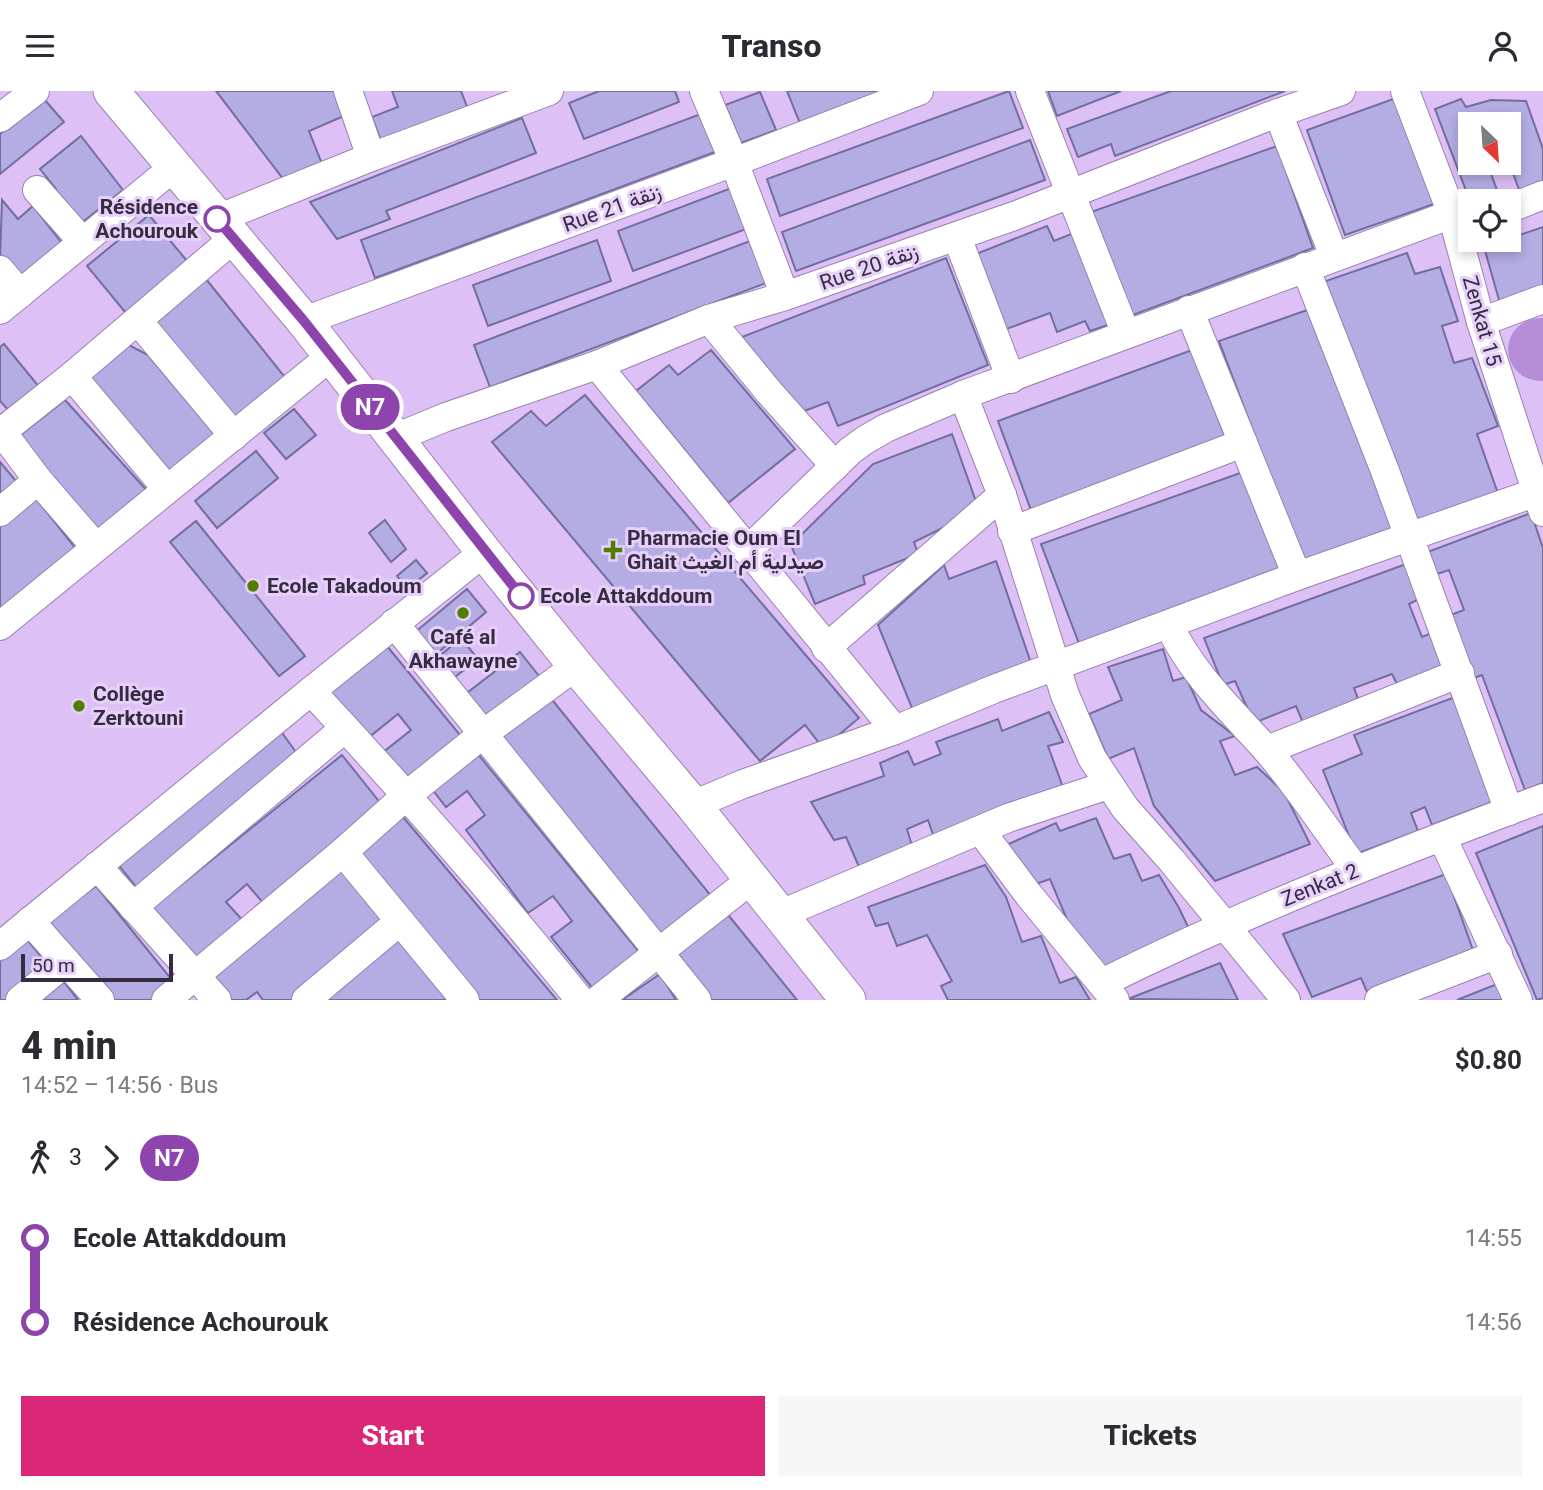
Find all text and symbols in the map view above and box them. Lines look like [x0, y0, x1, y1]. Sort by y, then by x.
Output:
icon: menu [21, 27, 59, 65]
text: Transo [722, 27, 821, 65]
icon: person [1484, 27, 1522, 65]
north arrow [1458, 112, 1521, 175]
map controls [1458, 112, 1521, 252]
street label: Rue 21 زنقة [560, 179, 665, 238]
button: locate [1458, 189, 1521, 252]
place label: Résidence Achourouk [95, 195, 199, 243]
marker: Résidence Achourouk [204, 206, 230, 232]
street label: Rue 20 زنقة [817, 239, 922, 296]
street label: Zenkat 15 [1458, 273, 1506, 369]
line badge: N7 [338, 384, 402, 430]
text: N7 [355, 393, 385, 421]
place label: Pharmacie Oum El Ghait صيدلية أم الغيث [627, 526, 824, 576]
marker: Pharmacie Oum El Ghait صيدلية أم الغيث [605, 542, 621, 558]
place label: Ecole Takadoum [267, 574, 422, 598]
marker: Ecole Takadoum [245, 578, 261, 594]
marker: Ecole Attakddoum [508, 583, 534, 609]
place label: Ecole Attakddoum [540, 584, 712, 608]
marker: Café al Akhawayne [455, 605, 471, 621]
place label: Café al Akhawayne [409, 625, 517, 673]
place label: Collège Zerktouni [93, 682, 184, 730]
marker: Collège Zerktouni [71, 698, 87, 714]
street label: Zenkat 2 [1278, 859, 1362, 911]
scale bar [21, 951, 173, 983]
text: 50 m [32, 954, 75, 977]
text: 4 min [21, 1024, 117, 1068]
text: $0.80 [1455, 1045, 1522, 1075]
text: 14:52 – 14:56 · Bus [21, 1072, 218, 1099]
icon: walk [21, 1139, 59, 1177]
icon: forward [92, 1139, 130, 1177]
text: 3 [69, 1144, 82, 1171]
text: N7 [154, 1144, 185, 1172]
text: Ecole Attakddoum [73, 1223, 286, 1253]
text: 14:55 [1465, 1225, 1522, 1252]
text: Résidence Achourouk [73, 1307, 328, 1337]
text: 14:56 [1465, 1309, 1522, 1336]
button: Start [21, 1396, 765, 1476]
button: Tickets [779, 1396, 1522, 1476]

